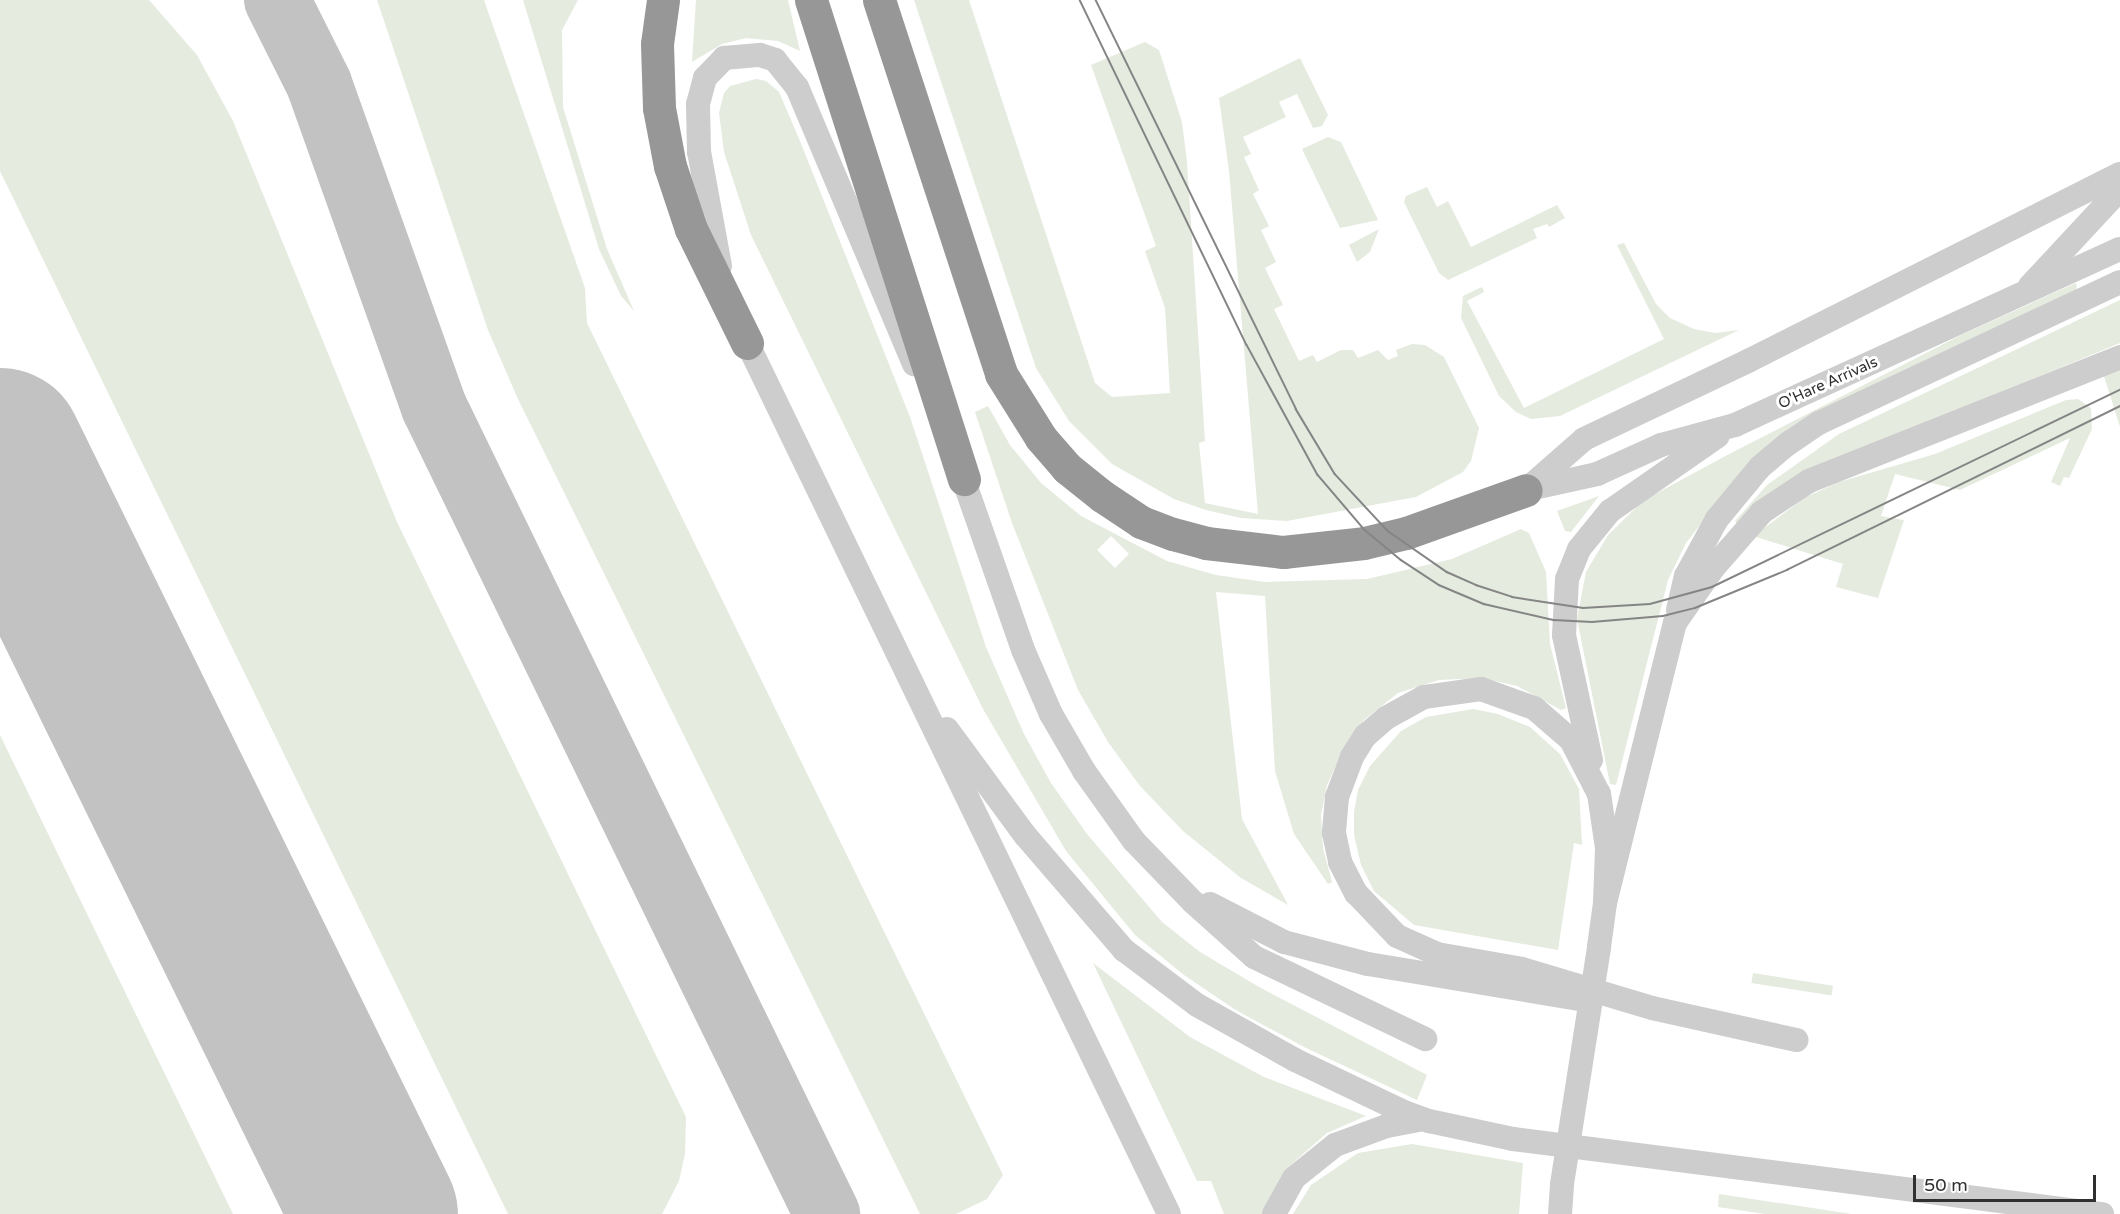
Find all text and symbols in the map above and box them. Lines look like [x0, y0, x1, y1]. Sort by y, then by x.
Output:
street label: O'Hare Arrivals [1776, 353, 1880, 413]
scale bar [1916, 1163, 2099, 1201]
text: 50 m [1924, 1174, 1968, 1196]

